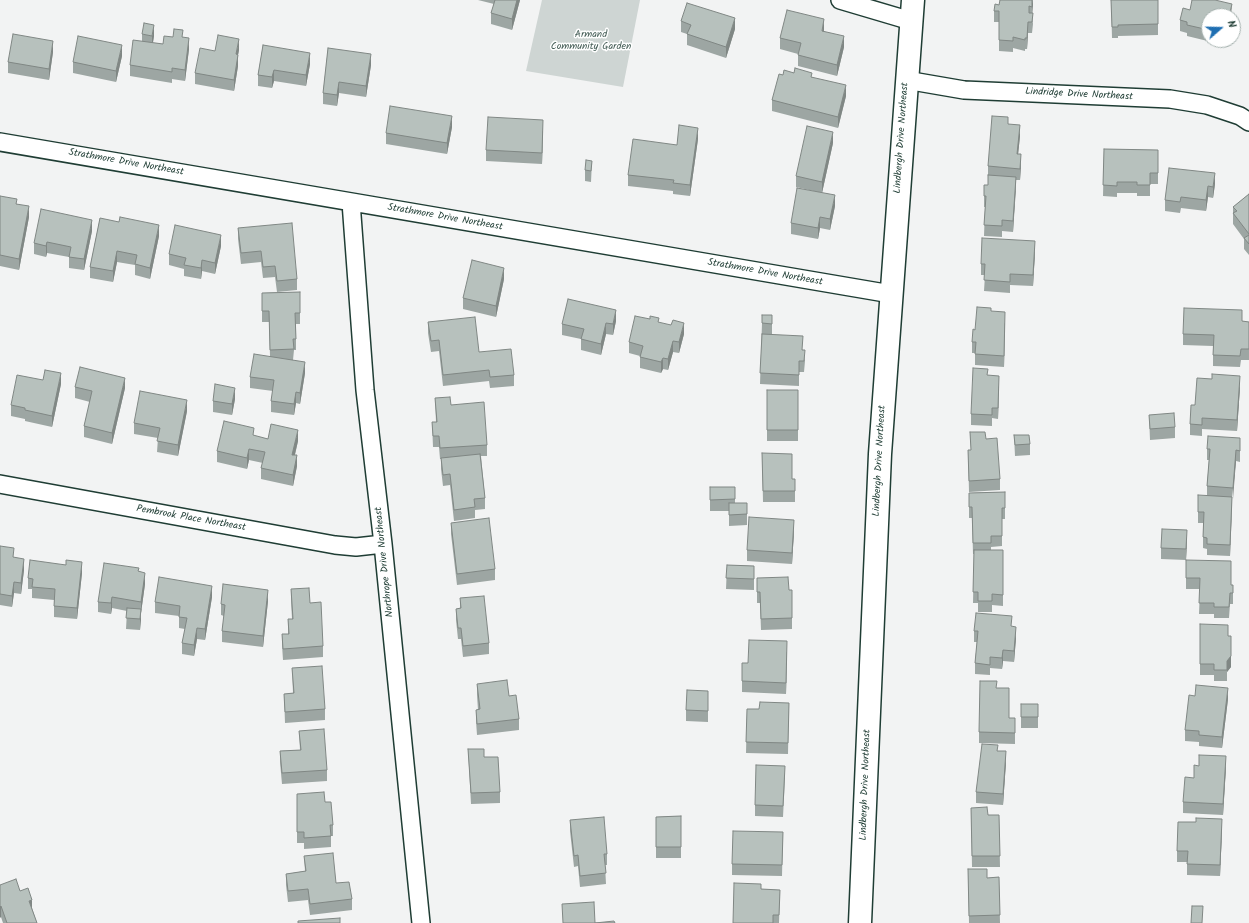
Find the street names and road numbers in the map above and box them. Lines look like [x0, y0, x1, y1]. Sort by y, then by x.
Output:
street label: Lindbergh Drive Northeast [892, 82, 912, 194]
street label: Lindridge Drive Northeast [1025, 86, 1133, 104]
street label: Strathmore Drive Northeast [67, 147, 185, 179]
street label: Strathmore Drive Northeast [386, 202, 504, 234]
street label: Strathmore Drive Northeast [706, 257, 824, 289]
street label: Lindbergh Drive Northeast [871, 405, 889, 517]
street label: Pembrook Place Northeast [135, 503, 247, 535]
street label: Northrope Drive Northeast [373, 506, 397, 618]
street label: Lindbergh Drive Northeast [858, 729, 874, 841]

